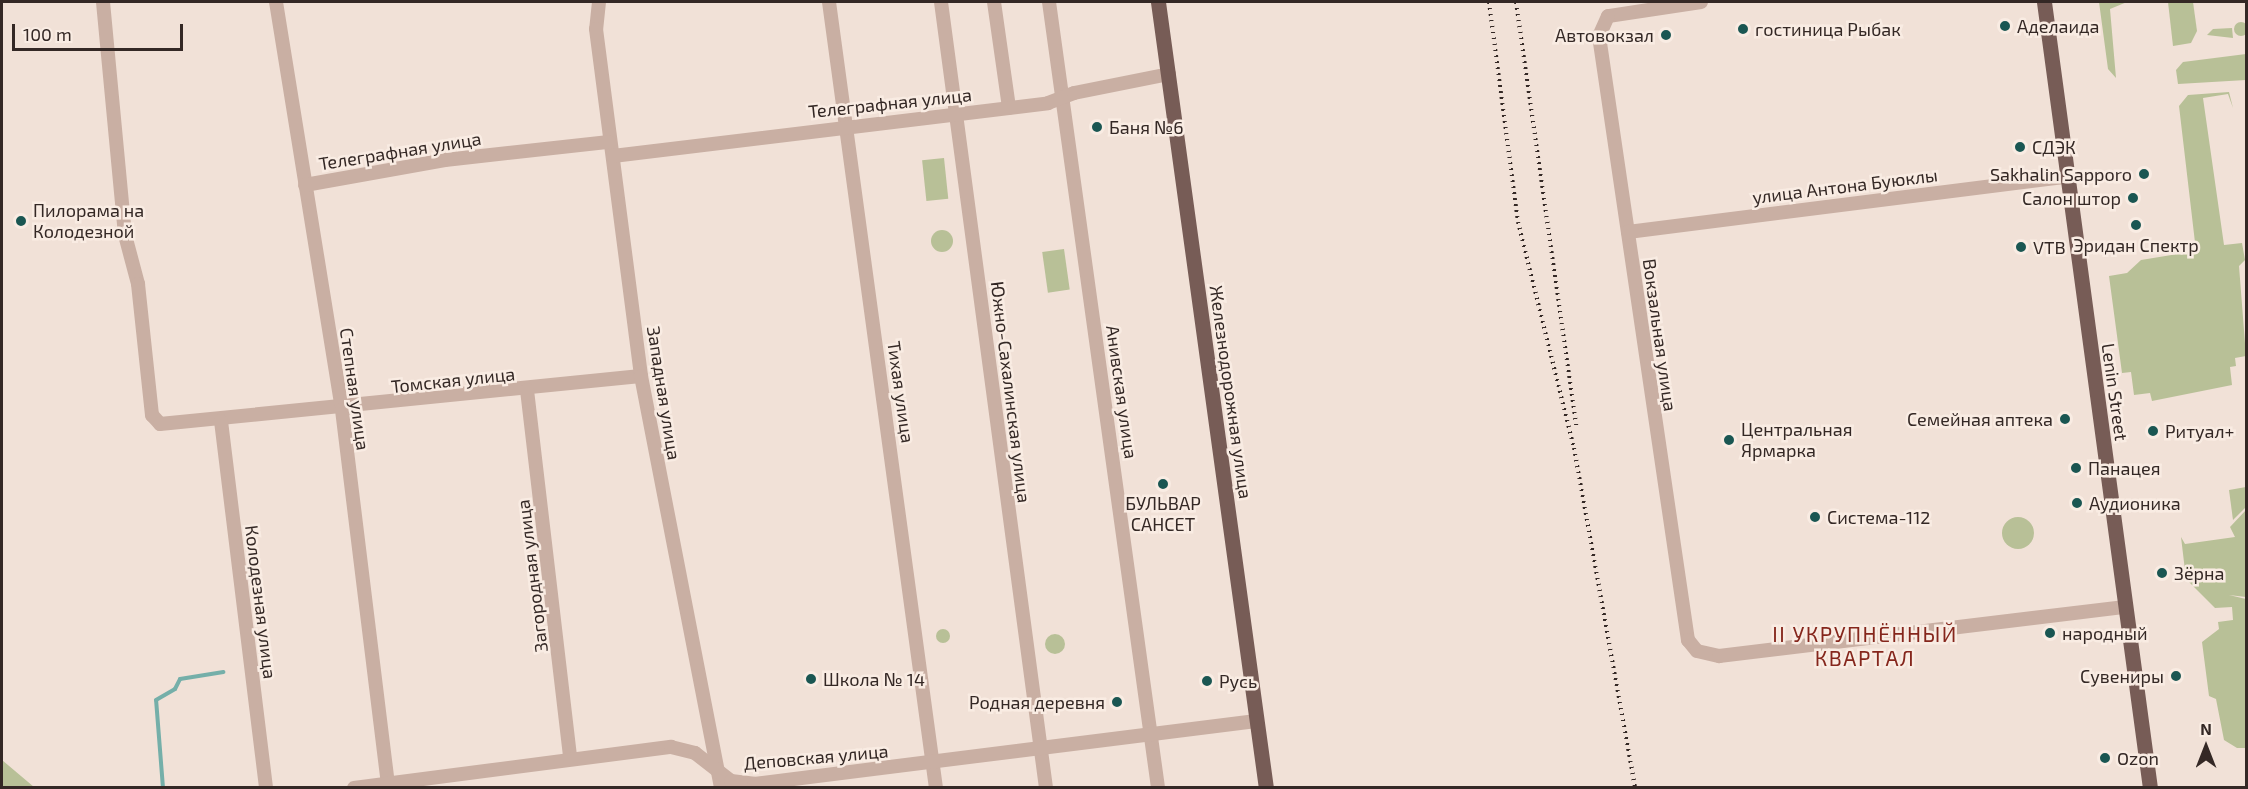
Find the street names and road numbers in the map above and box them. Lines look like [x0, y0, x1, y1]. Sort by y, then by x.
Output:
street label: Телеграфная улица [807, 84, 973, 122]
street label: Телеграфная улица [317, 127, 483, 175]
street label: улица Антона Буюклы [1751, 164, 1939, 208]
street label: Вокзальная улица [1639, 257, 1681, 413]
street label: Южно-Сахалинская улица [987, 280, 1035, 504]
street label: Железнодорожная улица [1205, 284, 1257, 500]
street label: Анивская улица [1102, 324, 1142, 460]
street label: Западная улица [643, 325, 685, 461]
street label: Степная улица [336, 326, 374, 452]
street label: Тихая улица [883, 339, 919, 445]
street label: Lenin Street [2097, 342, 2133, 442]
street label: Томская улица [390, 363, 516, 397]
street label: Загородная улица [512, 498, 552, 654]
street label: Колодезная улица [241, 524, 281, 680]
street label: Деповская улица [743, 740, 889, 774]

